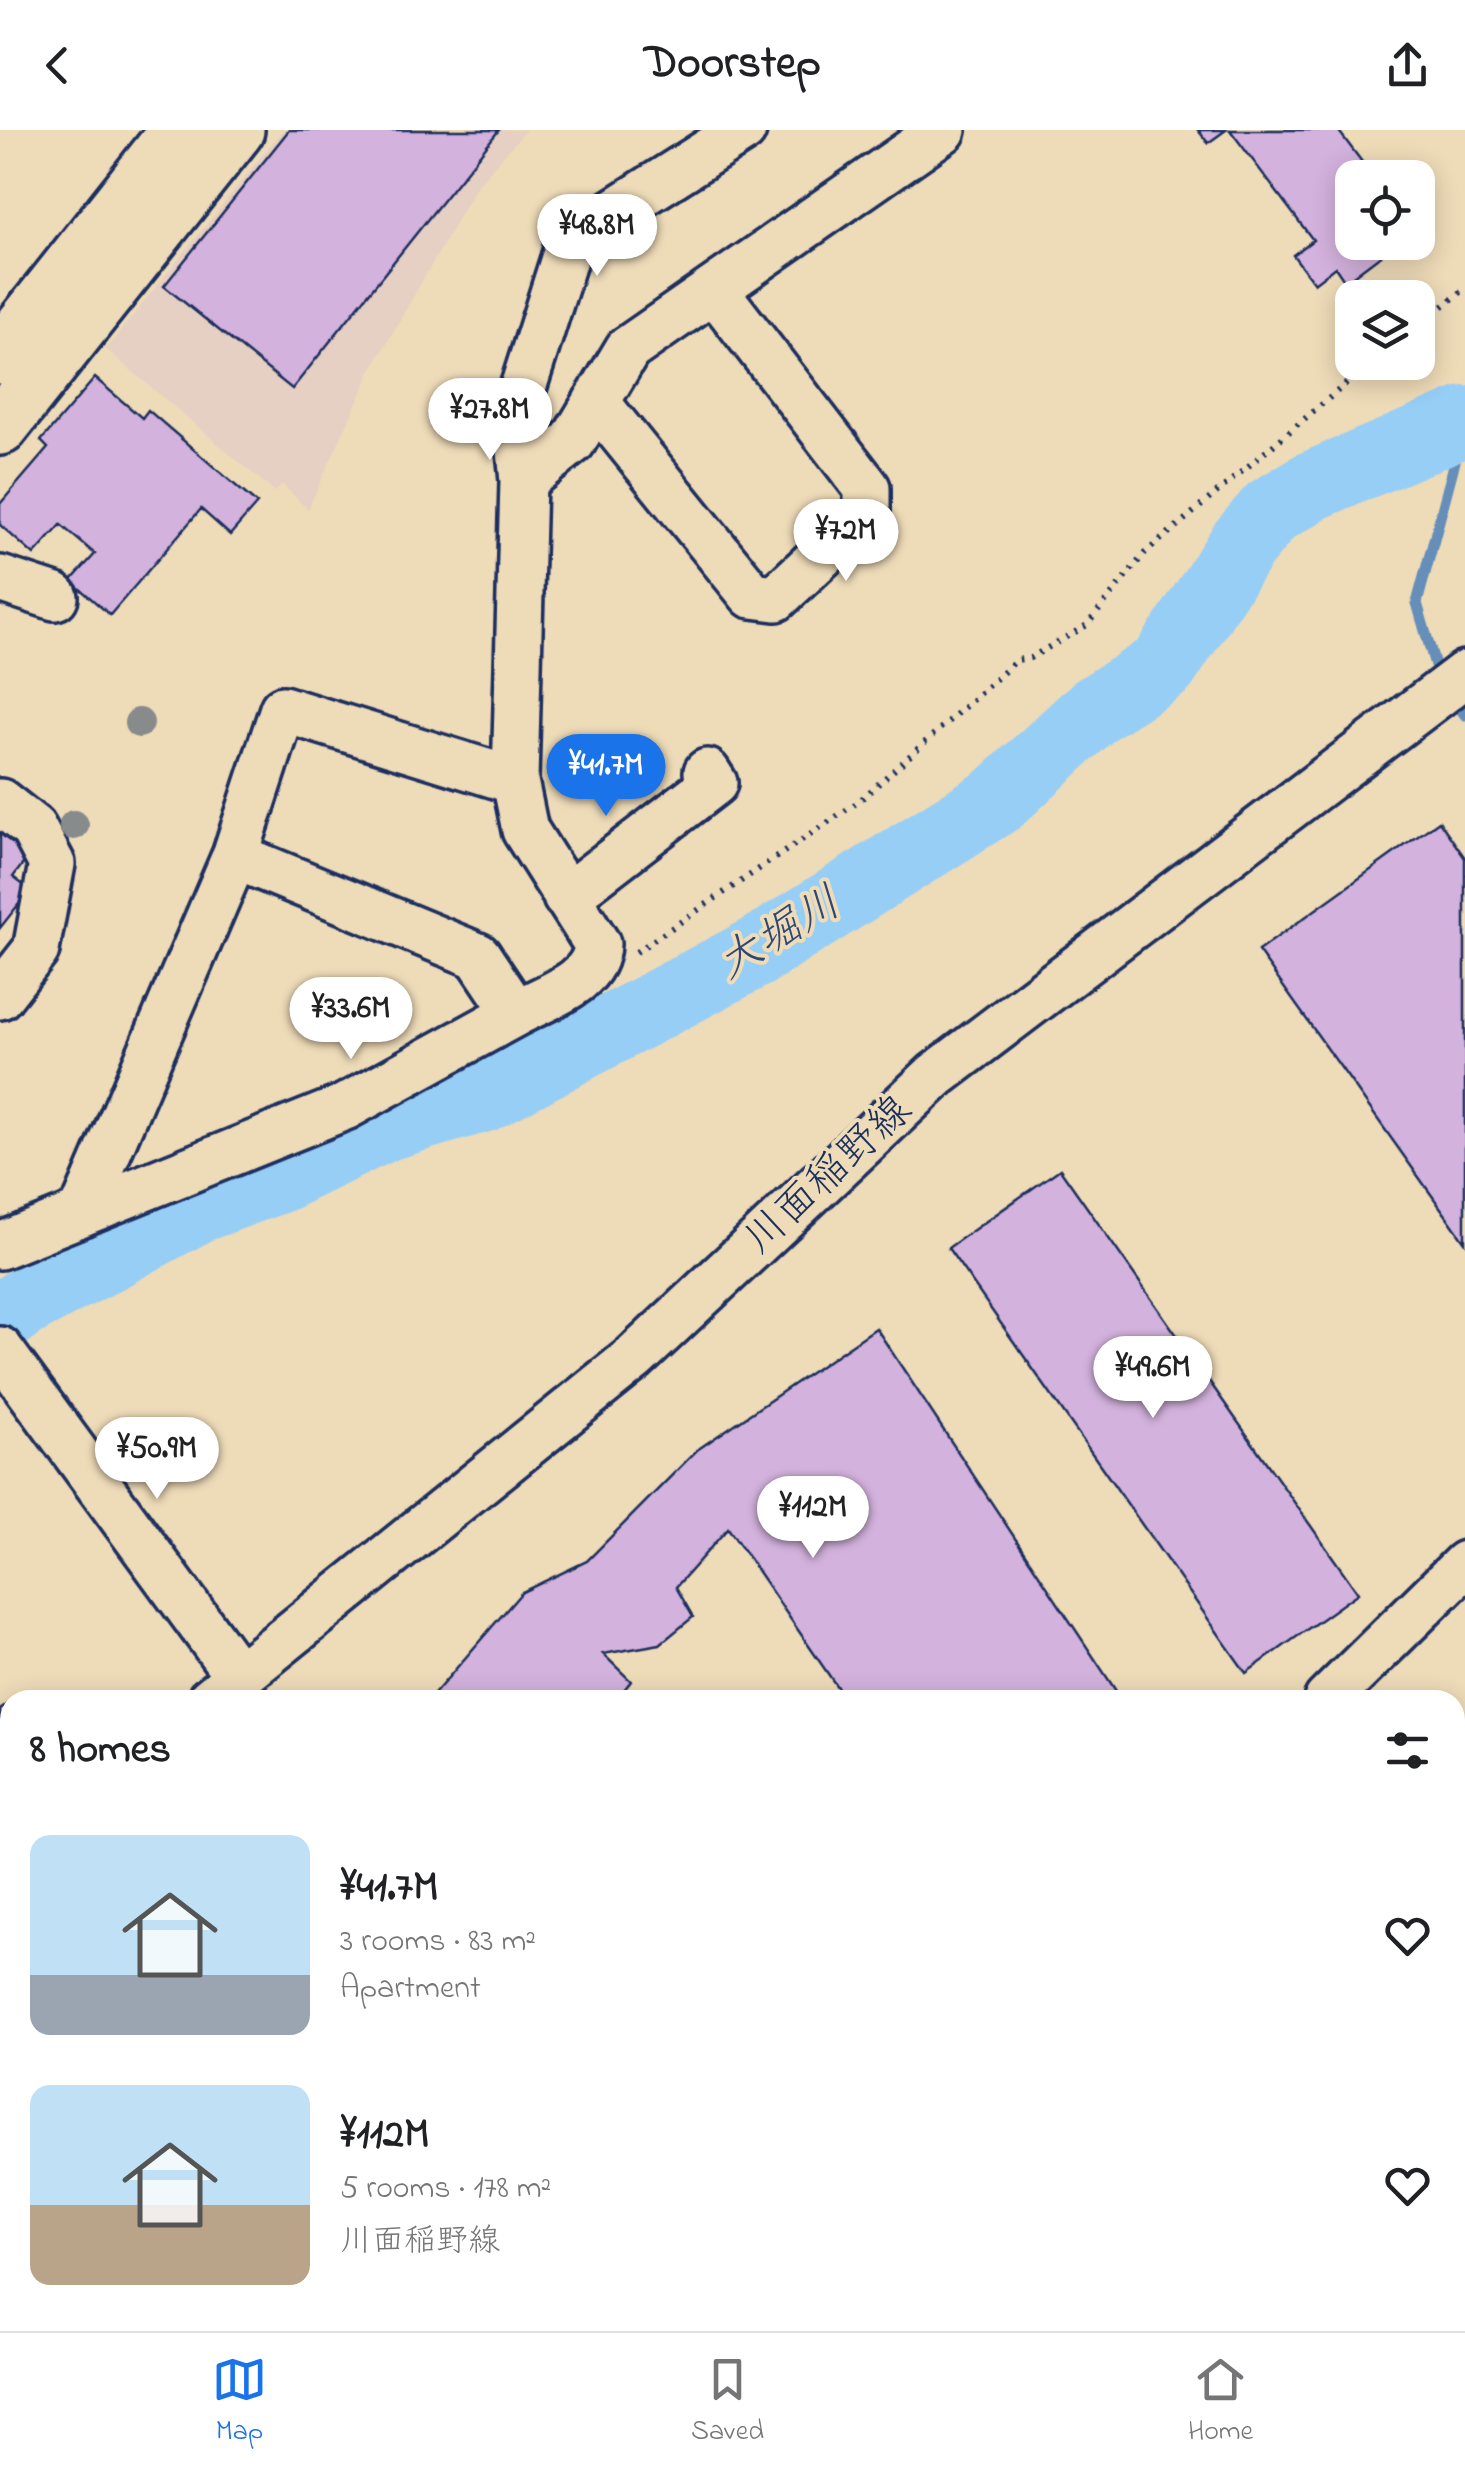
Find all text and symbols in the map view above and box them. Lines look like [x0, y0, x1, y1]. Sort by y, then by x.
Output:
text: Doorstep [644, 32, 821, 98]
icon: back [30, 38, 85, 93]
icon: share [1380, 38, 1435, 93]
map controls [1335, 160, 1435, 380]
button: locate [1335, 160, 1435, 260]
pin: ¥48.8M [516, 194, 678, 279]
text: ¥48.8M [559, 203, 635, 250]
button: layers [1335, 280, 1435, 380]
pin: ¥27.8M [409, 378, 571, 463]
text: ¥27.8M [450, 387, 530, 434]
pin: ¥72M [787, 499, 905, 584]
text: ¥72M [816, 508, 877, 555]
pin: ¥41.7M [525, 734, 687, 819]
text: ¥41.7M [569, 743, 643, 790]
water label: 大堀川 [705, 872, 855, 998]
pin: ¥33.6M [270, 977, 432, 1062]
text: ¥33.6M [312, 986, 390, 1033]
street label: 川面稲野線 [731, 1082, 927, 1270]
pin: ¥49.6M [1072, 1336, 1234, 1421]
text: ¥49.6M [1115, 1345, 1191, 1392]
pin: ¥50.9M [76, 1417, 238, 1502]
text: ¥50.9M [117, 1426, 197, 1473]
pin: ¥112M [743, 1476, 883, 1561]
text: ¥112M [779, 1485, 847, 1532]
text: 8 homes [30, 1720, 171, 1781]
icon: filters [1380, 1723, 1435, 1778]
text: ¥41.7M [340, 1858, 438, 1919]
icon: home [110, 1875, 230, 1995]
icon: heart [1380, 1908, 1435, 1963]
text: 3 rooms · 83 m² [340, 1919, 536, 1966]
text: Apartment [340, 1966, 481, 2013]
text: ¥112M [340, 2105, 429, 2166]
icon: home [110, 2125, 230, 2245]
icon: heart [1380, 2158, 1435, 2213]
text: 5 rooms · 178 m² [340, 2166, 551, 2213]
text: 川面稲野線 [340, 2219, 500, 2266]
tab: Map [212, 2352, 267, 2453]
tab: Saved [691, 2352, 764, 2453]
tab: Home [1188, 2352, 1253, 2453]

